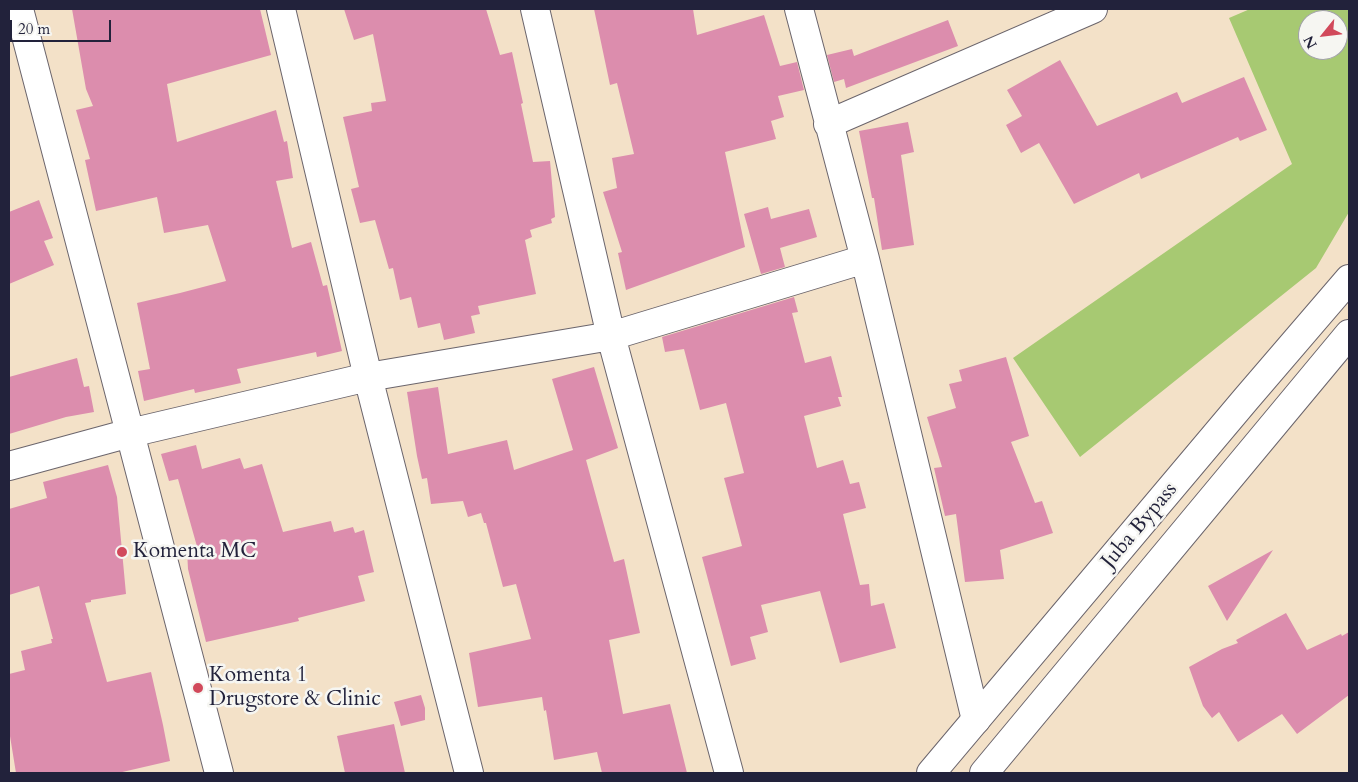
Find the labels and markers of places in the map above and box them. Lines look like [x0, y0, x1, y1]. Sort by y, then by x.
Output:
place label: Komenta MC [133, 539, 256, 565]
marker: Komenta MC [115, 545, 129, 559]
place label: Komenta 1 Drugstore & Clinic [209, 663, 381, 713]
marker: Komenta 1 Drugstore & Clinic [191, 681, 205, 695]

